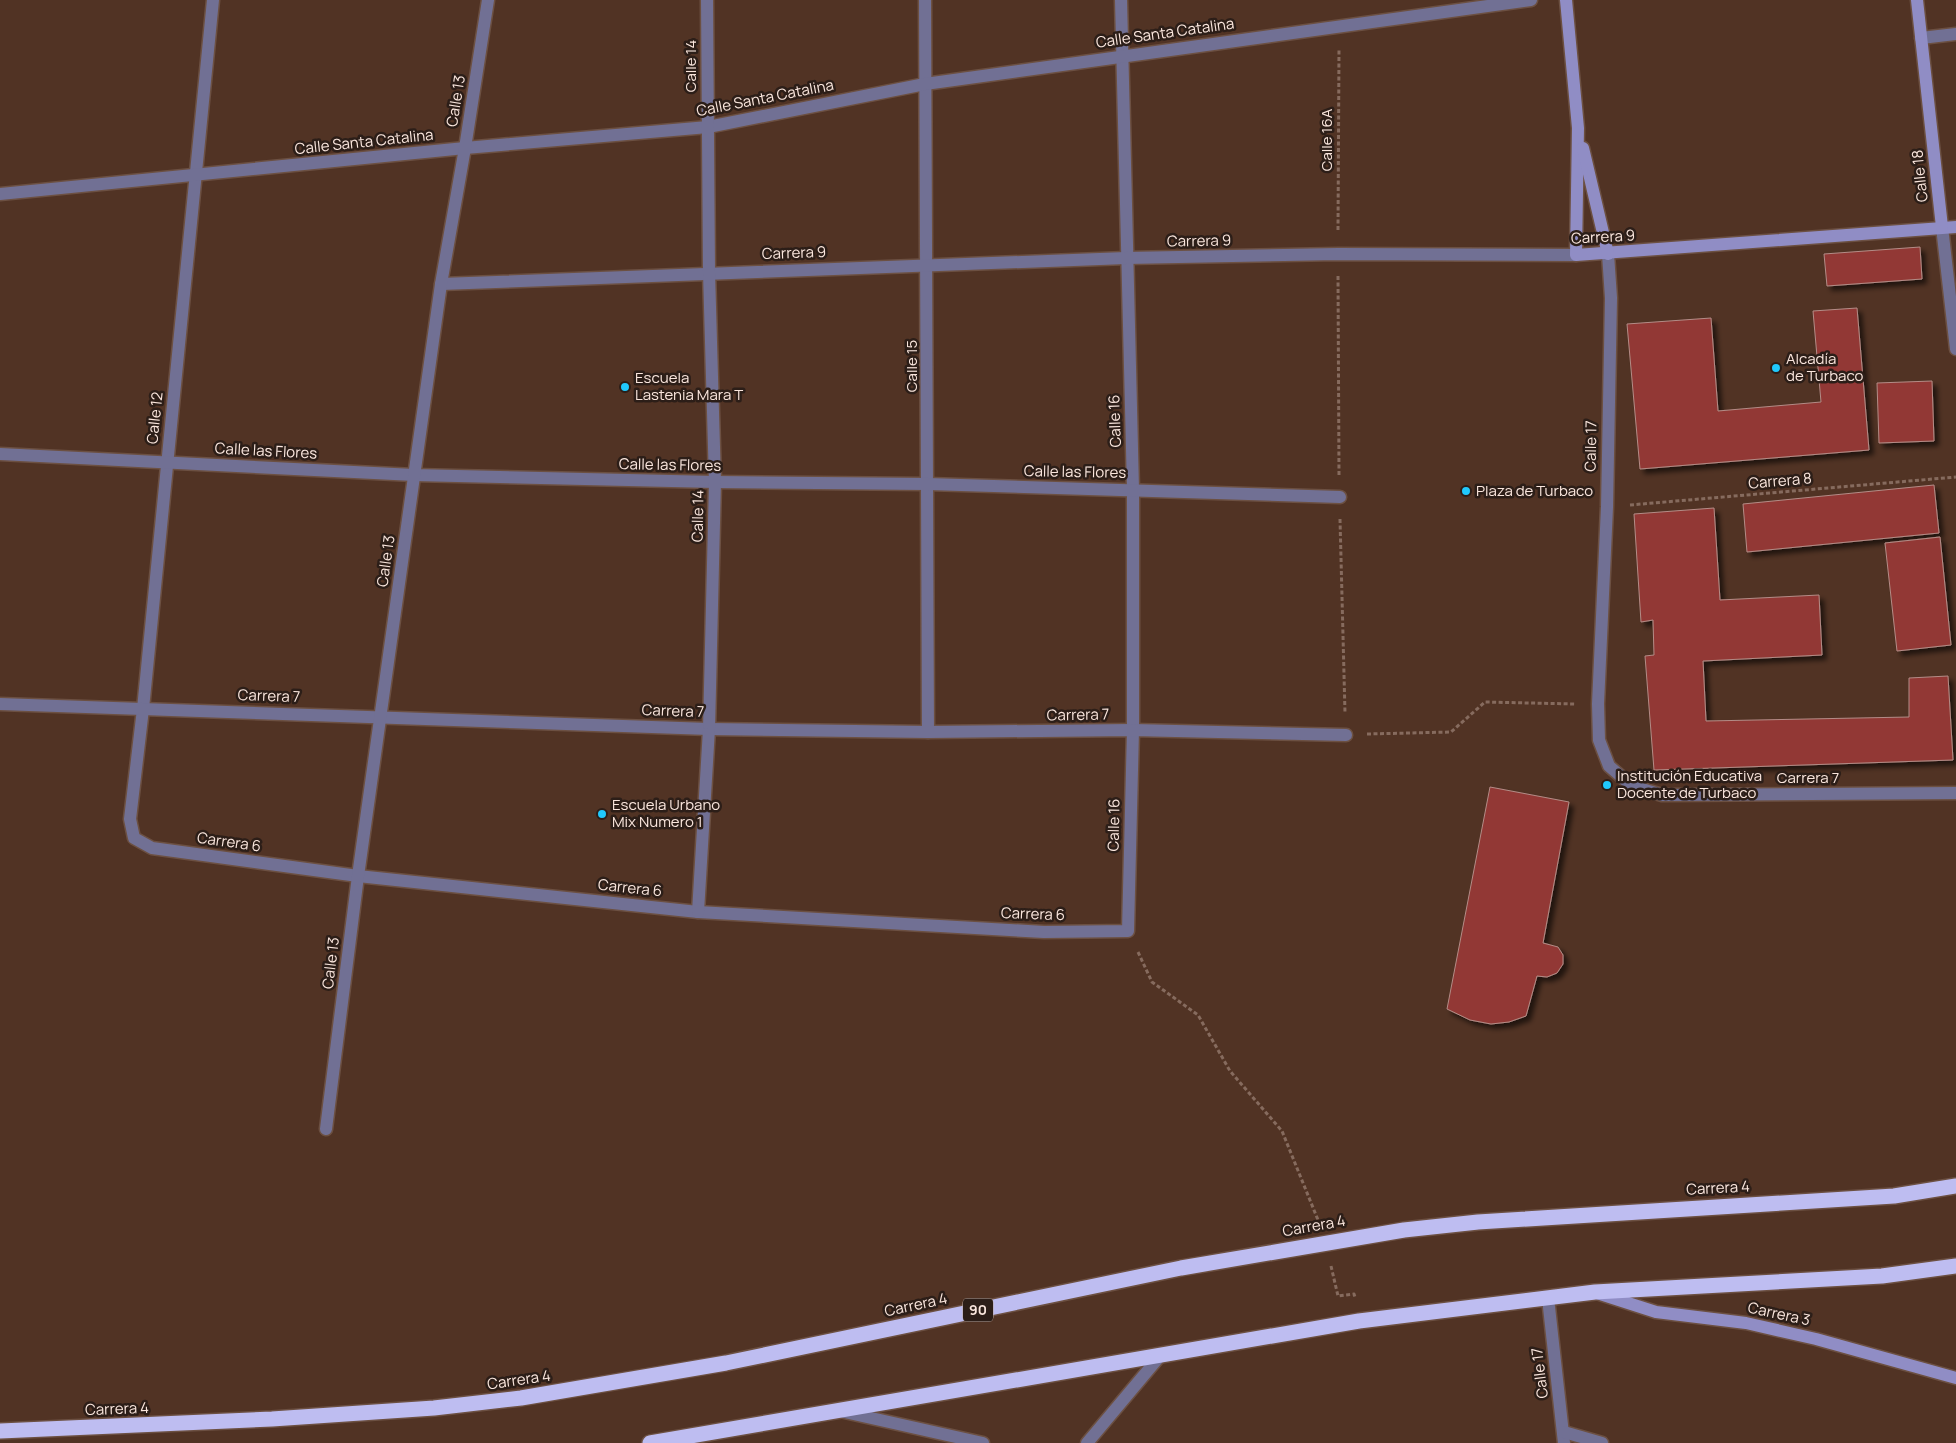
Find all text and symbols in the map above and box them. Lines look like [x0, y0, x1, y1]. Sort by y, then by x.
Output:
street label: Calle Santa Catalina [1094, 12, 1235, 53]
street label: Calle 14 [680, 40, 701, 92]
street label: Calle 13 [441, 74, 470, 128]
street label: Calle Santa Catalina [695, 74, 835, 121]
street label: Calle 16A [1316, 108, 1337, 171]
street label: Calle Santa Catalina [294, 124, 434, 159]
street label: Calle 18 [1906, 149, 1933, 203]
street label: Carrera 9 [1570, 224, 1636, 249]
street label: Carrera 9 [1167, 229, 1231, 252]
street label: Carrera 9 [762, 241, 826, 264]
street label: Calle 15 [901, 340, 922, 392]
place label: Alcadía de Turbaco [1786, 348, 1863, 386]
marker: Alcadía de Turbaco [1770, 362, 1782, 374]
place label: Escuela Lastenia Mara T [635, 367, 743, 405]
marker: Escuela Lastenia Mara T [619, 381, 631, 393]
street label: Calle 12 [141, 391, 168, 445]
street label: Calle 16 [1103, 394, 1126, 448]
street label: Calle 17 [1580, 420, 1601, 472]
street label: Calle las Flores [214, 437, 318, 464]
street label: Calle las Flores [619, 453, 721, 476]
street label: Calle las Flores [1024, 460, 1126, 483]
street label: Carrera 8 [1747, 467, 1813, 494]
place label: Plaza de Turbaco [1476, 480, 1593, 501]
marker: Plaza de Turbaco [1460, 485, 1472, 497]
street label: Calle 14 [687, 489, 708, 542]
street label: Calle 13 [371, 534, 400, 588]
street label: Carrera 7 [237, 684, 301, 707]
street label: Carrera 7 [641, 699, 705, 722]
street label: Carrera 7 [1047, 703, 1109, 726]
place label: Institución Educativa Docente de Turbaco [1617, 765, 1762, 803]
street label: Carrera 7 [1777, 767, 1839, 788]
marker: Institución Educativa Docente de Turbaco [1601, 779, 1613, 791]
place label: Escuela Urbano Mix Numero 1 [612, 794, 720, 832]
street label: Calle 16 [1103, 798, 1124, 852]
marker: Escuela Urbano Mix Numero 1 [596, 808, 608, 820]
street label: Carrera 6 [196, 827, 262, 856]
street label: Carrera 6 [597, 874, 663, 901]
street label: Carrera 6 [1001, 902, 1065, 925]
street label: Calle 13 [317, 936, 344, 990]
street label: Carrera 4 [1686, 1175, 1751, 1200]
street label: Carrera 4 [1281, 1210, 1347, 1241]
street label: Carrera 4 [883, 1288, 949, 1321]
street label: Carrera 3 [1746, 1297, 1812, 1330]
road number: 90 [963, 1298, 993, 1322]
street label: Calle 17 [1526, 1346, 1553, 1400]
street label: Carrera 4 [486, 1365, 552, 1394]
street label: Carrera 4 [85, 1397, 149, 1420]

